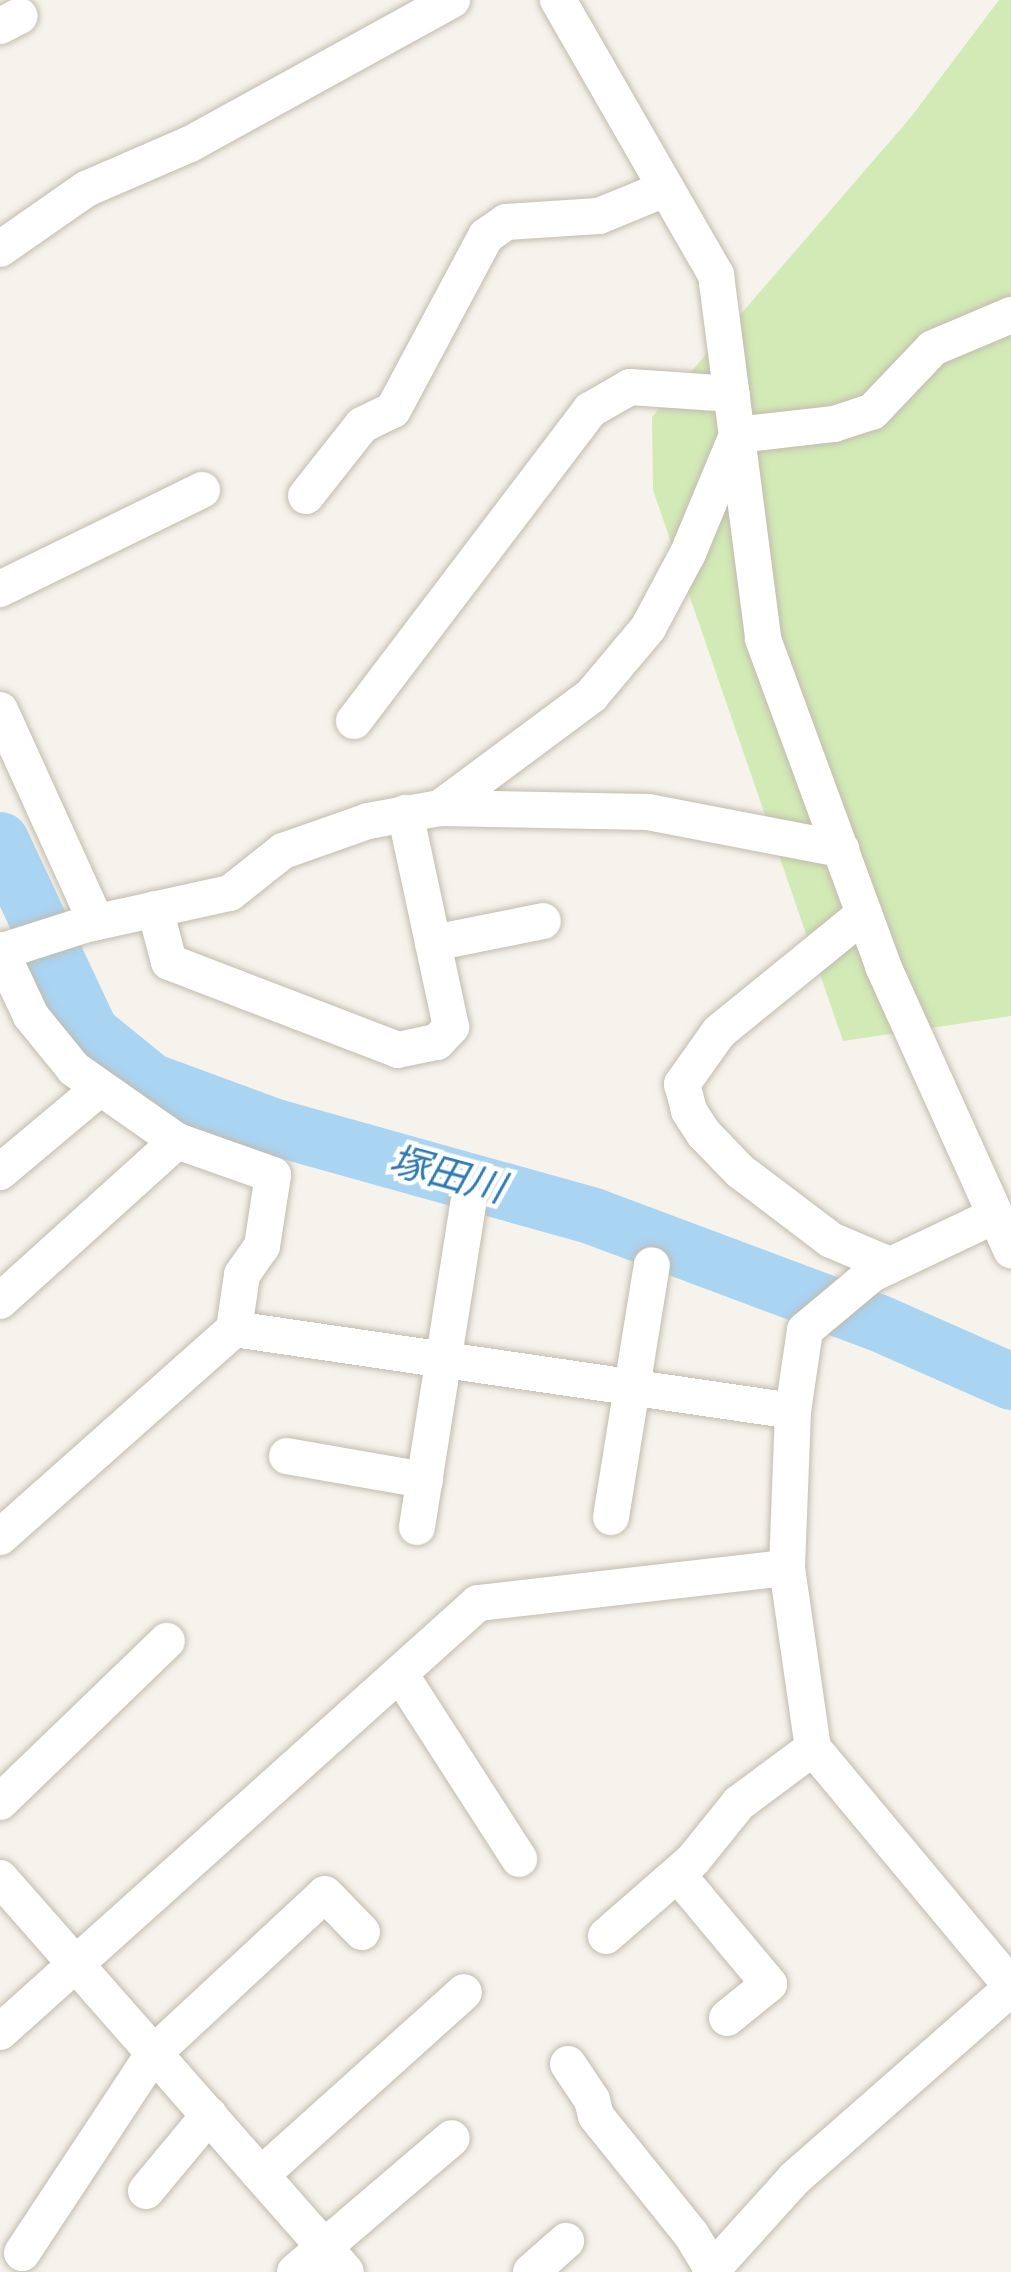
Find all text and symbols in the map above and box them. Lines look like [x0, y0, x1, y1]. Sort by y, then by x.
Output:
water label: 塚田川 [384, 1137, 510, 1213]

